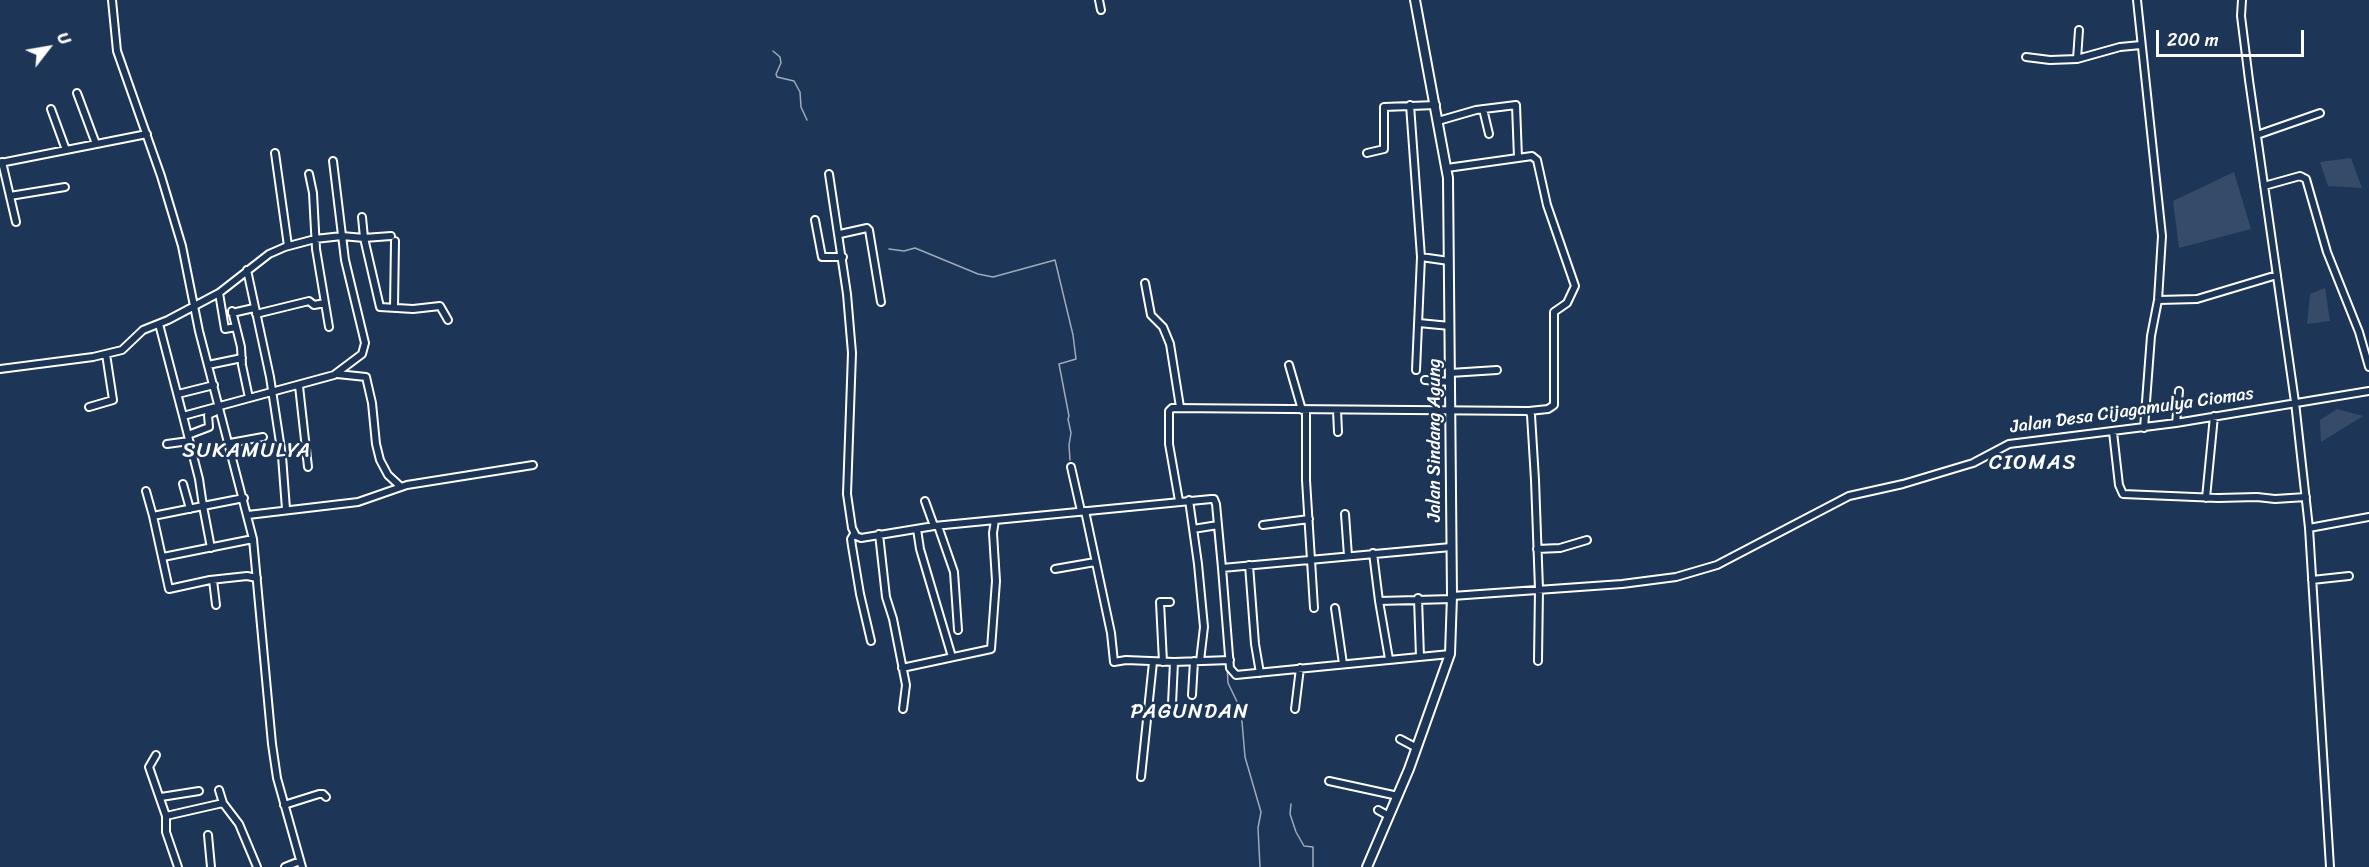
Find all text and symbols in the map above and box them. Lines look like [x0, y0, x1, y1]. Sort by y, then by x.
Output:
north arrow [18, 18, 78, 78]
scale bar [2159, 18, 2308, 56]
text: 200 m [2167, 24, 2219, 56]
text: U [49, 26, 79, 50]
street label: Jalan Sindang Agung [1424, 358, 1446, 522]
street label: Jalan Desa Cijagamulya Ciomas [2009, 383, 2255, 439]
district label: SUKAMULYA [183, 439, 311, 465]
district label: CIOMAS [1990, 451, 2076, 477]
district label: PAGUNDAN [1130, 700, 1250, 726]

